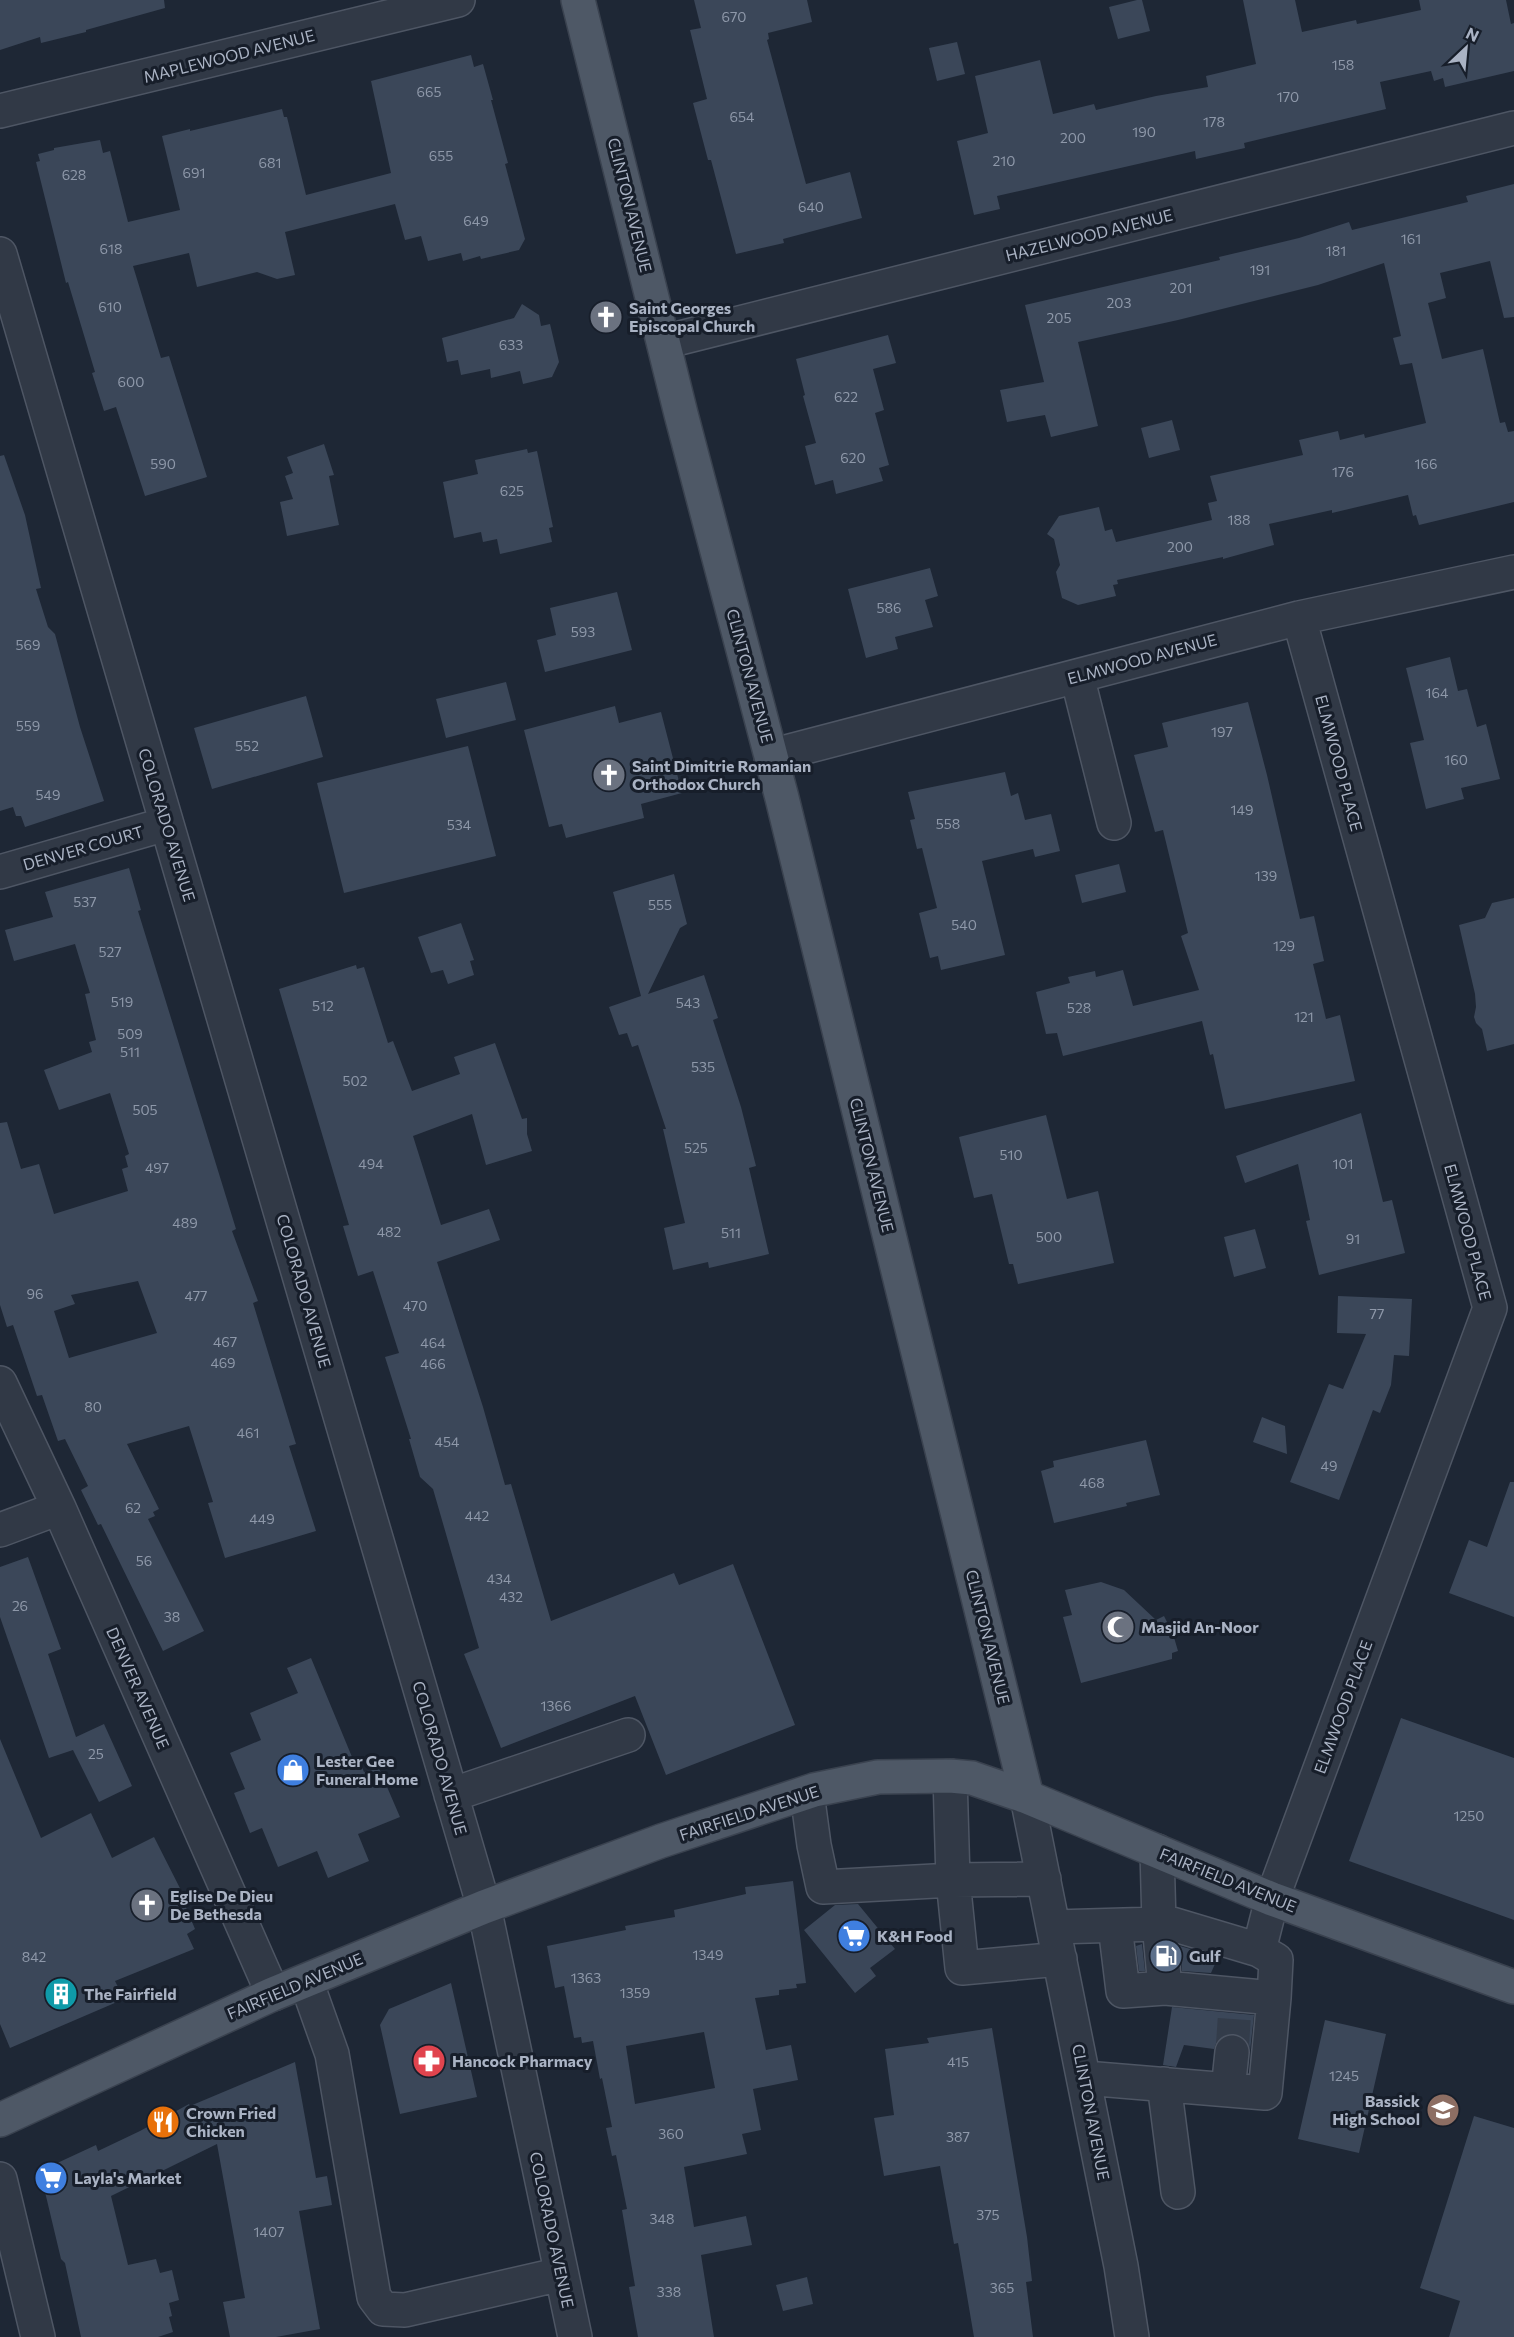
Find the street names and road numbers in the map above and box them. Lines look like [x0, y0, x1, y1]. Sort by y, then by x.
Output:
street label: MAPLEWOOD AVENUE [141, 25, 316, 86]
street label: CLINTON AVENUE [605, 136, 656, 274]
street label: HAZELWOOD AVENUE [1003, 205, 1174, 265]
street label: CLINTON AVENUE [723, 607, 778, 745]
street label: ELMWOOD AVENUE [1065, 629, 1219, 688]
street label: ELMWOOD PLACE [1312, 693, 1367, 833]
street label: COLORADO AVENUE [135, 746, 200, 904]
street label: DENVER COURT [21, 821, 145, 874]
street label: CLINTON AVENUE [847, 1096, 898, 1234]
street label: ELMWOOD PLACE [1441, 1162, 1496, 1302]
street label: COLORADO AVENUE [273, 1212, 336, 1370]
street label: CLINTON AVENUE [963, 1568, 1014, 1706]
street label: DENVER AVENUE [103, 1624, 174, 1752]
street label: ELMWOOD PLACE [1310, 1638, 1375, 1776]
street label: COLORADO AVENUE [409, 1679, 472, 1837]
street label: FAIRFIELD AVENUE [677, 1781, 821, 1844]
street label: FAIRFIELD AVENUE [1157, 1843, 1299, 1916]
street label: FAIRFIELD AVENUE [224, 1948, 365, 2023]
street label: CLINTON AVENUE [1069, 2042, 1114, 2182]
street label: COLORADO AVENUE [527, 2150, 578, 2310]

